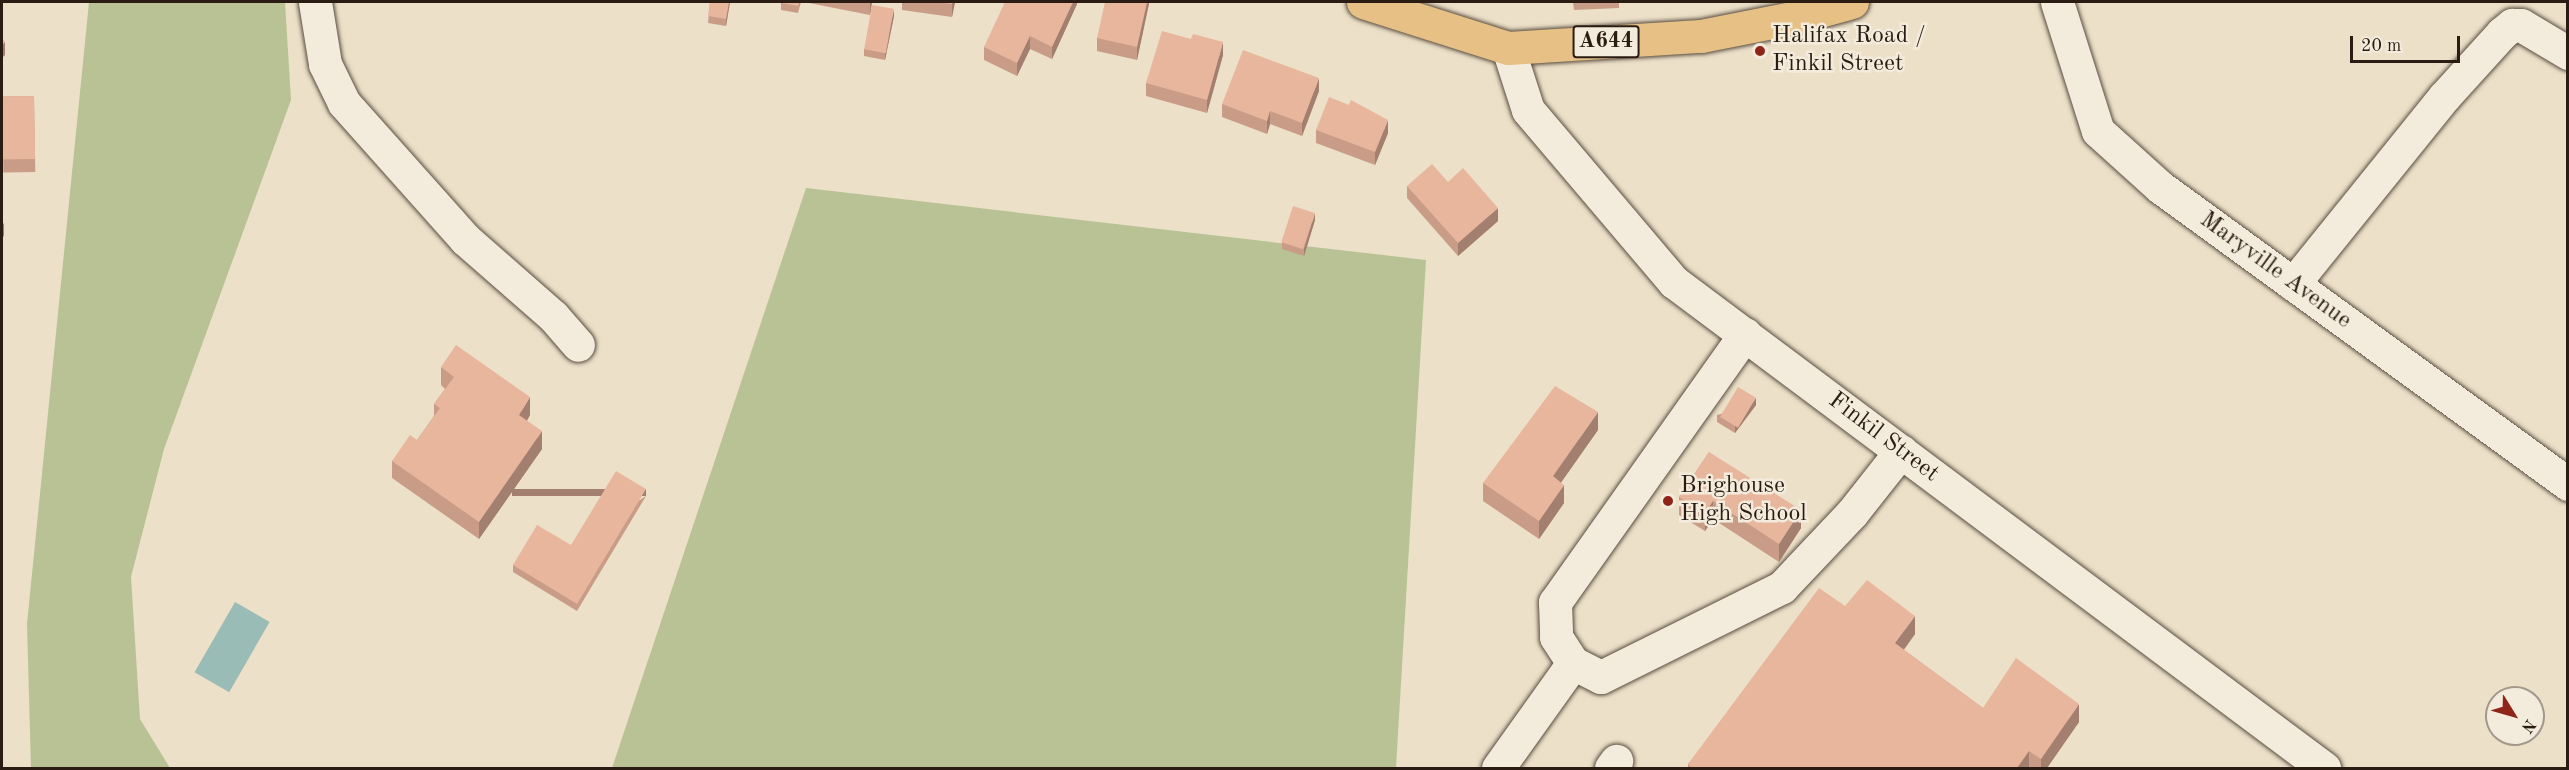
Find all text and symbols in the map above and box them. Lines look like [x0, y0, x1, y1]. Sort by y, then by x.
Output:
road number: A644 [1572, 23, 1640, 61]
place label: Halifax Road / Finkil Street [1772, 23, 1926, 79]
scale bar [2353, 24, 2462, 62]
text: 20 m [2361, 37, 2401, 55]
marker: Halifax Road / Finkil Street [1753, 44, 1767, 58]
street label: Maryville Avenue [2193, 206, 2357, 336]
street label: Finkil Street [1822, 387, 1944, 489]
place label: Brighouse High School [1680, 473, 1807, 529]
marker: Brighouse High School [1661, 494, 1675, 508]
north arrow [2485, 686, 2545, 746]
text: N [2518, 716, 2538, 735]

